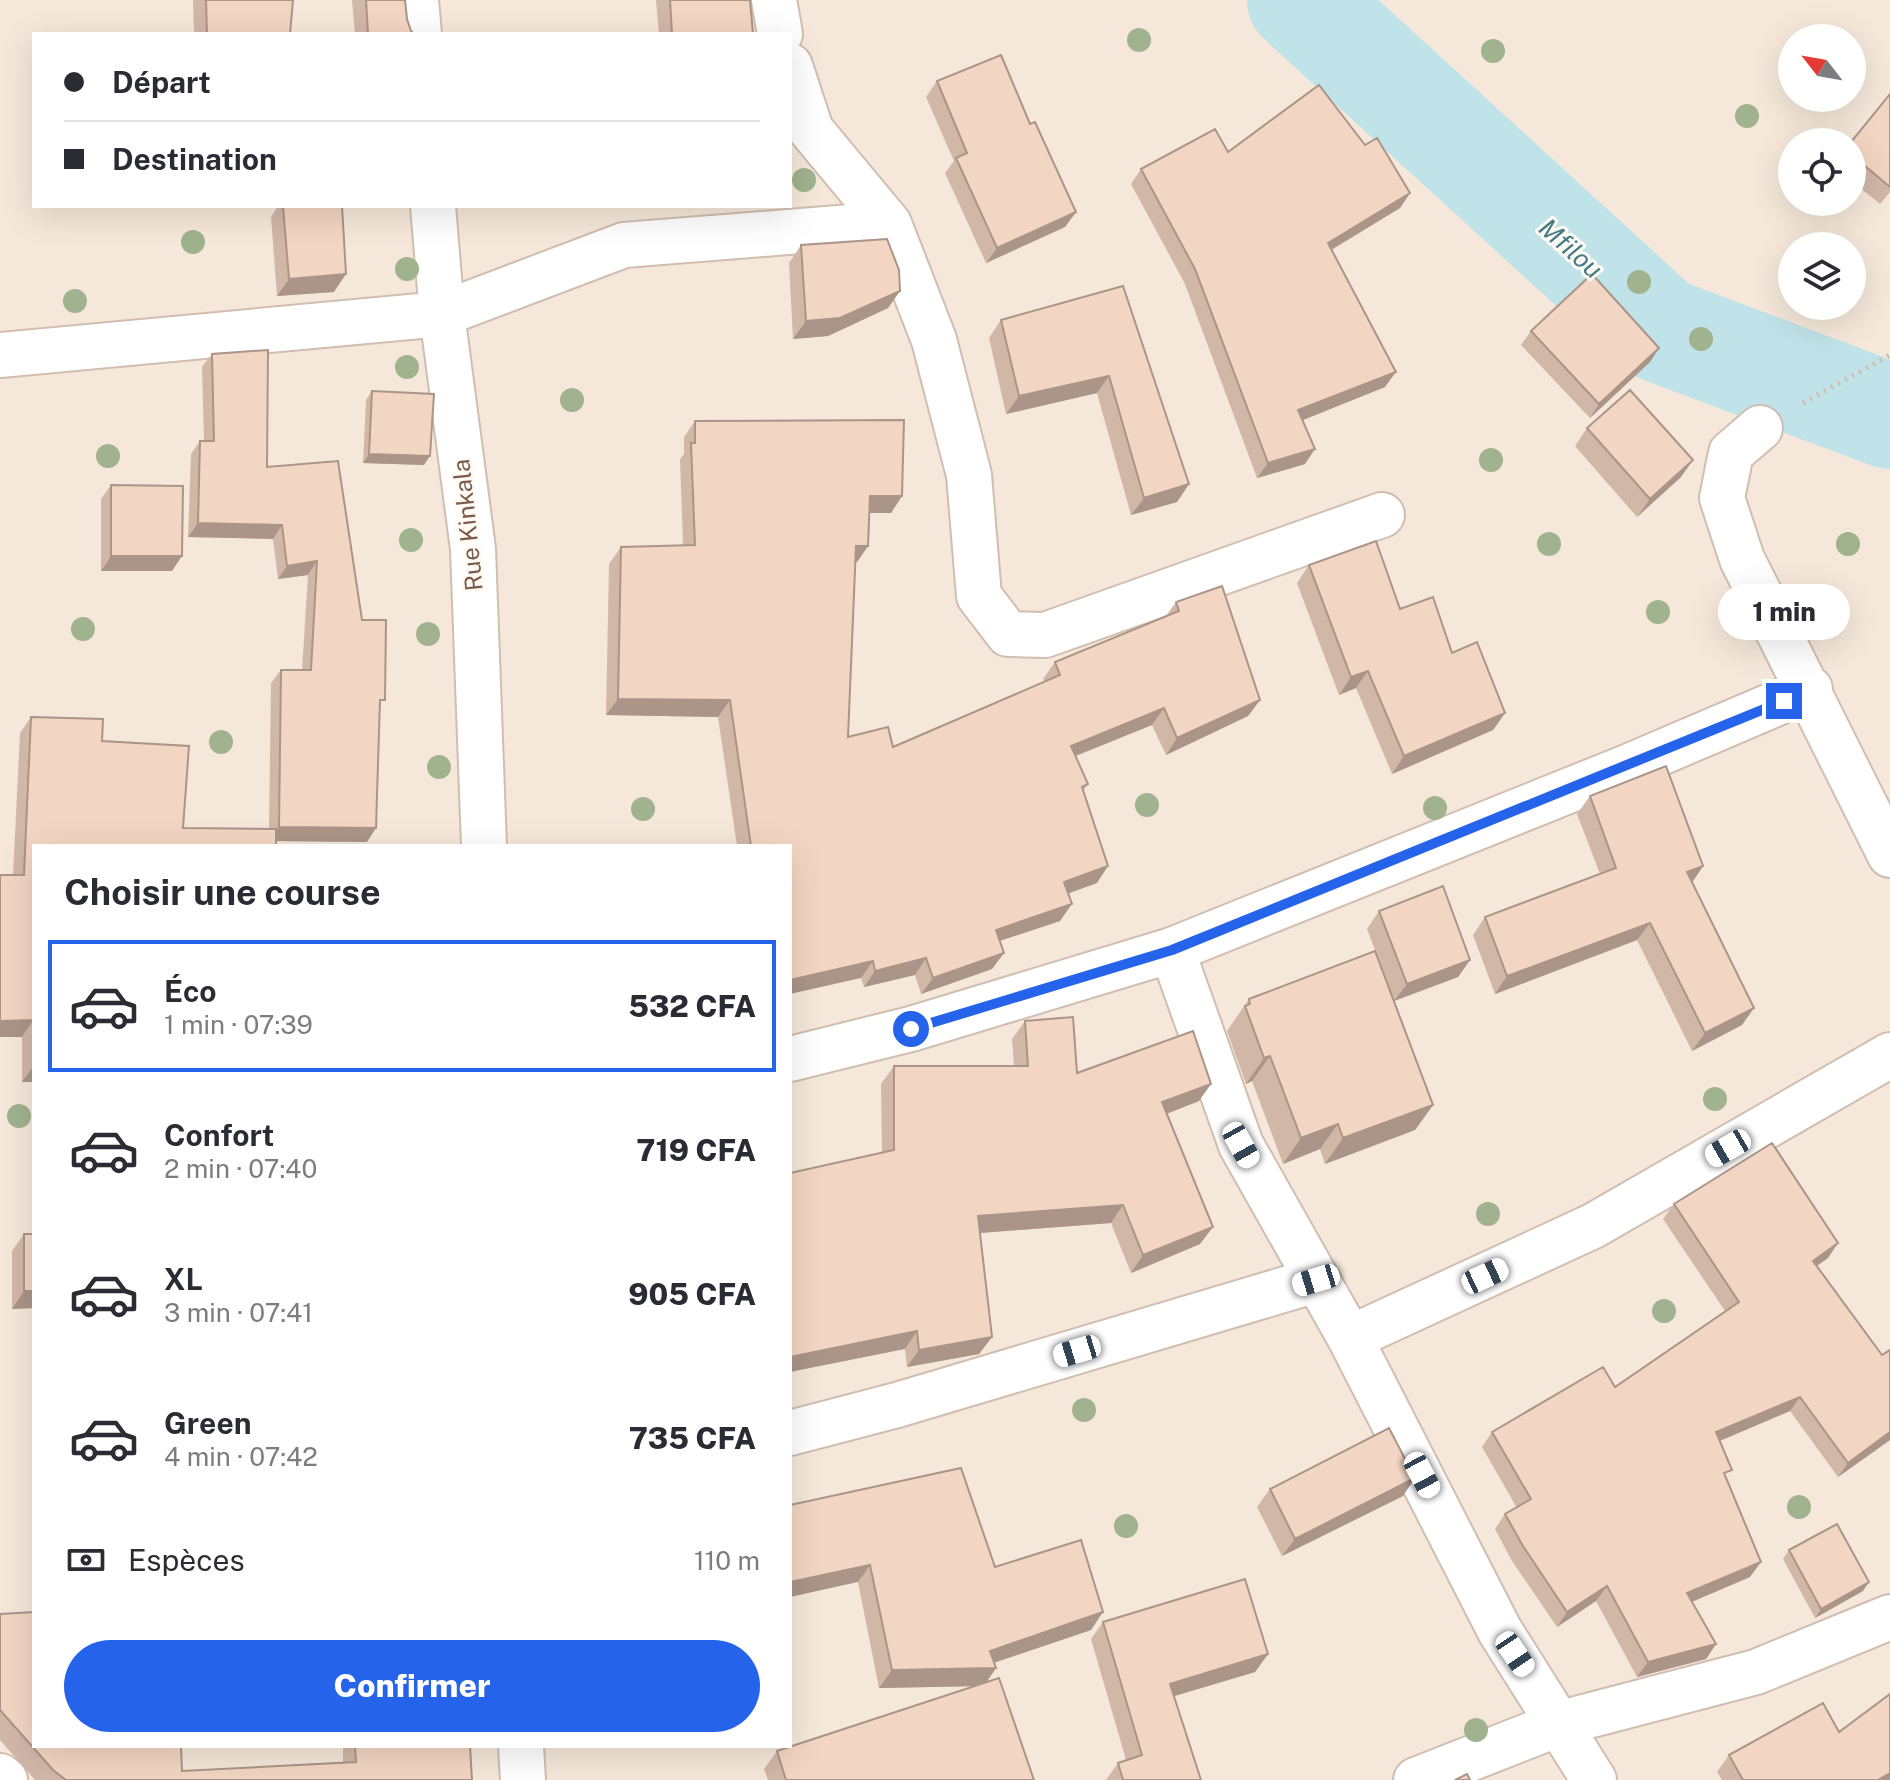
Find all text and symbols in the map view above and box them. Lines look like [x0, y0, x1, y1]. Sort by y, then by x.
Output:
north arrow [1778, 24, 1866, 112]
map controls [1778, 24, 1866, 320]
text: Départ [112, 64, 211, 100]
button: locate [1778, 128, 1866, 216]
text: Destination [112, 141, 277, 177]
water label: Mfilou [1533, 212, 1609, 284]
button: layers [1778, 232, 1866, 320]
street label: Rue Kinkala [446, 458, 488, 592]
callout: 1 min [1718, 585, 1850, 641]
text: 1 min [1752, 596, 1816, 627]
route end [1766, 683, 1802, 719]
text: Choisir une course [64, 871, 381, 913]
icon: car [68, 970, 140, 1042]
text: Éco [164, 973, 217, 1009]
text: 532 CFA [628, 988, 756, 1024]
text: 1 min · 07:39 [164, 1009, 313, 1040]
route start [893, 1011, 929, 1047]
icon: car [68, 1114, 140, 1186]
text: Confort [164, 1117, 274, 1153]
car [1219, 1118, 1263, 1172]
car [1701, 1126, 1755, 1170]
text: 719 CFA [636, 1132, 756, 1168]
text: 2 min · 07:40 [164, 1153, 317, 1184]
car [1458, 1255, 1512, 1297]
icon: car [68, 1258, 140, 1330]
text: XL [164, 1261, 203, 1297]
car [1290, 1262, 1342, 1298]
text: 905 CFA [628, 1276, 756, 1312]
text: 3 min · 07:41 [164, 1297, 313, 1328]
car [1051, 1333, 1103, 1369]
icon: car [68, 1402, 140, 1474]
text: Green [164, 1405, 251, 1441]
text: 735 CFA [629, 1420, 756, 1456]
text: 4 min · 07:42 [164, 1441, 318, 1472]
car [1400, 1448, 1444, 1502]
icon: cash [64, 1538, 108, 1582]
text: Espèces [128, 1542, 245, 1578]
text: 110 m [694, 1545, 760, 1576]
car [1492, 1627, 1538, 1681]
button: Confirmer [64, 1640, 760, 1732]

